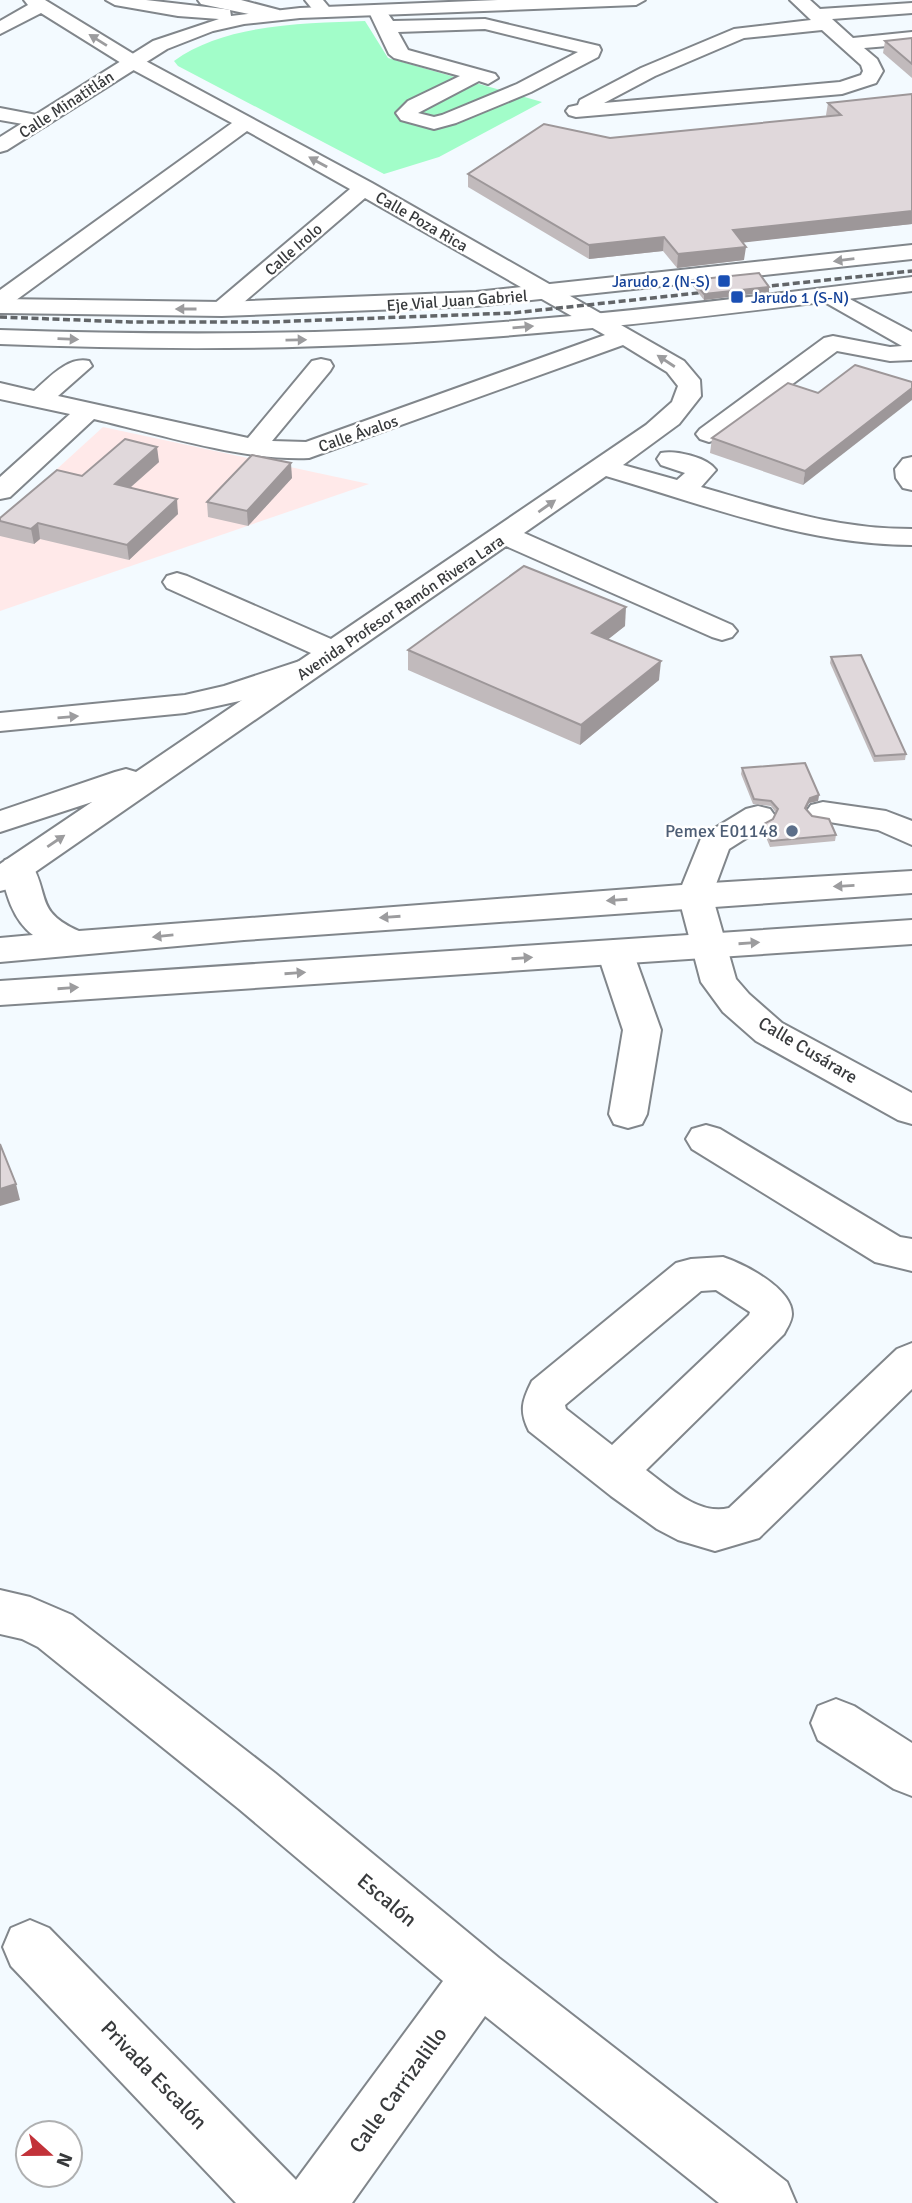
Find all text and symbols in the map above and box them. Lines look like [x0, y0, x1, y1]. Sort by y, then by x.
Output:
one-way arrow [88, 33, 107, 46]
street label: Calle Minatitlán [15, 67, 118, 143]
one-way arrow [308, 156, 328, 168]
street label: Calle Poza Rica [372, 187, 471, 256]
street label: Calle Irolo [261, 219, 327, 280]
one-way arrow [833, 254, 855, 265]
place label: Jarudo 2 (N-S) [612, 272, 710, 292]
marker: Jarudo 2 (N-S) [716, 273, 732, 289]
street label: Eje Vial Juan Gabriel [386, 286, 529, 316]
place label: Jarudo 1 (S-N) [751, 288, 849, 308]
marker: Jarudo 1 (S-N) [729, 289, 745, 305]
one-way arrow [174, 303, 196, 315]
one-way arrow [512, 321, 534, 332]
one-way arrow [57, 334, 79, 345]
one-way arrow [285, 335, 307, 346]
one-way arrow [656, 354, 676, 367]
street label: Calle Ávalos [316, 411, 401, 457]
one-way arrow [538, 499, 556, 513]
street label: Avenida Profesor Ramón Rivera Lara [293, 531, 508, 685]
one-way arrow [57, 711, 79, 722]
place label: Pemex E01148 [665, 820, 778, 842]
marker: Pemex E01148 [784, 823, 800, 839]
one-way arrow [46, 835, 66, 848]
one-way arrow [833, 881, 855, 892]
one-way arrow [606, 895, 628, 906]
one-way arrow [379, 912, 401, 923]
one-way arrow [152, 930, 174, 941]
one-way arrow [738, 937, 760, 948]
one-way arrow [511, 952, 533, 963]
one-way arrow [284, 967, 306, 978]
one-way arrow [57, 982, 79, 993]
street label: Calle Cusárare [755, 1012, 861, 1088]
street label: Escalón [352, 1868, 422, 1932]
street label: Privada Escalón [95, 2015, 213, 2135]
street label: Calle Carrizalillo [344, 2022, 452, 2158]
north arrow [14, 2119, 84, 2189]
text: N [50, 2149, 78, 2170]

